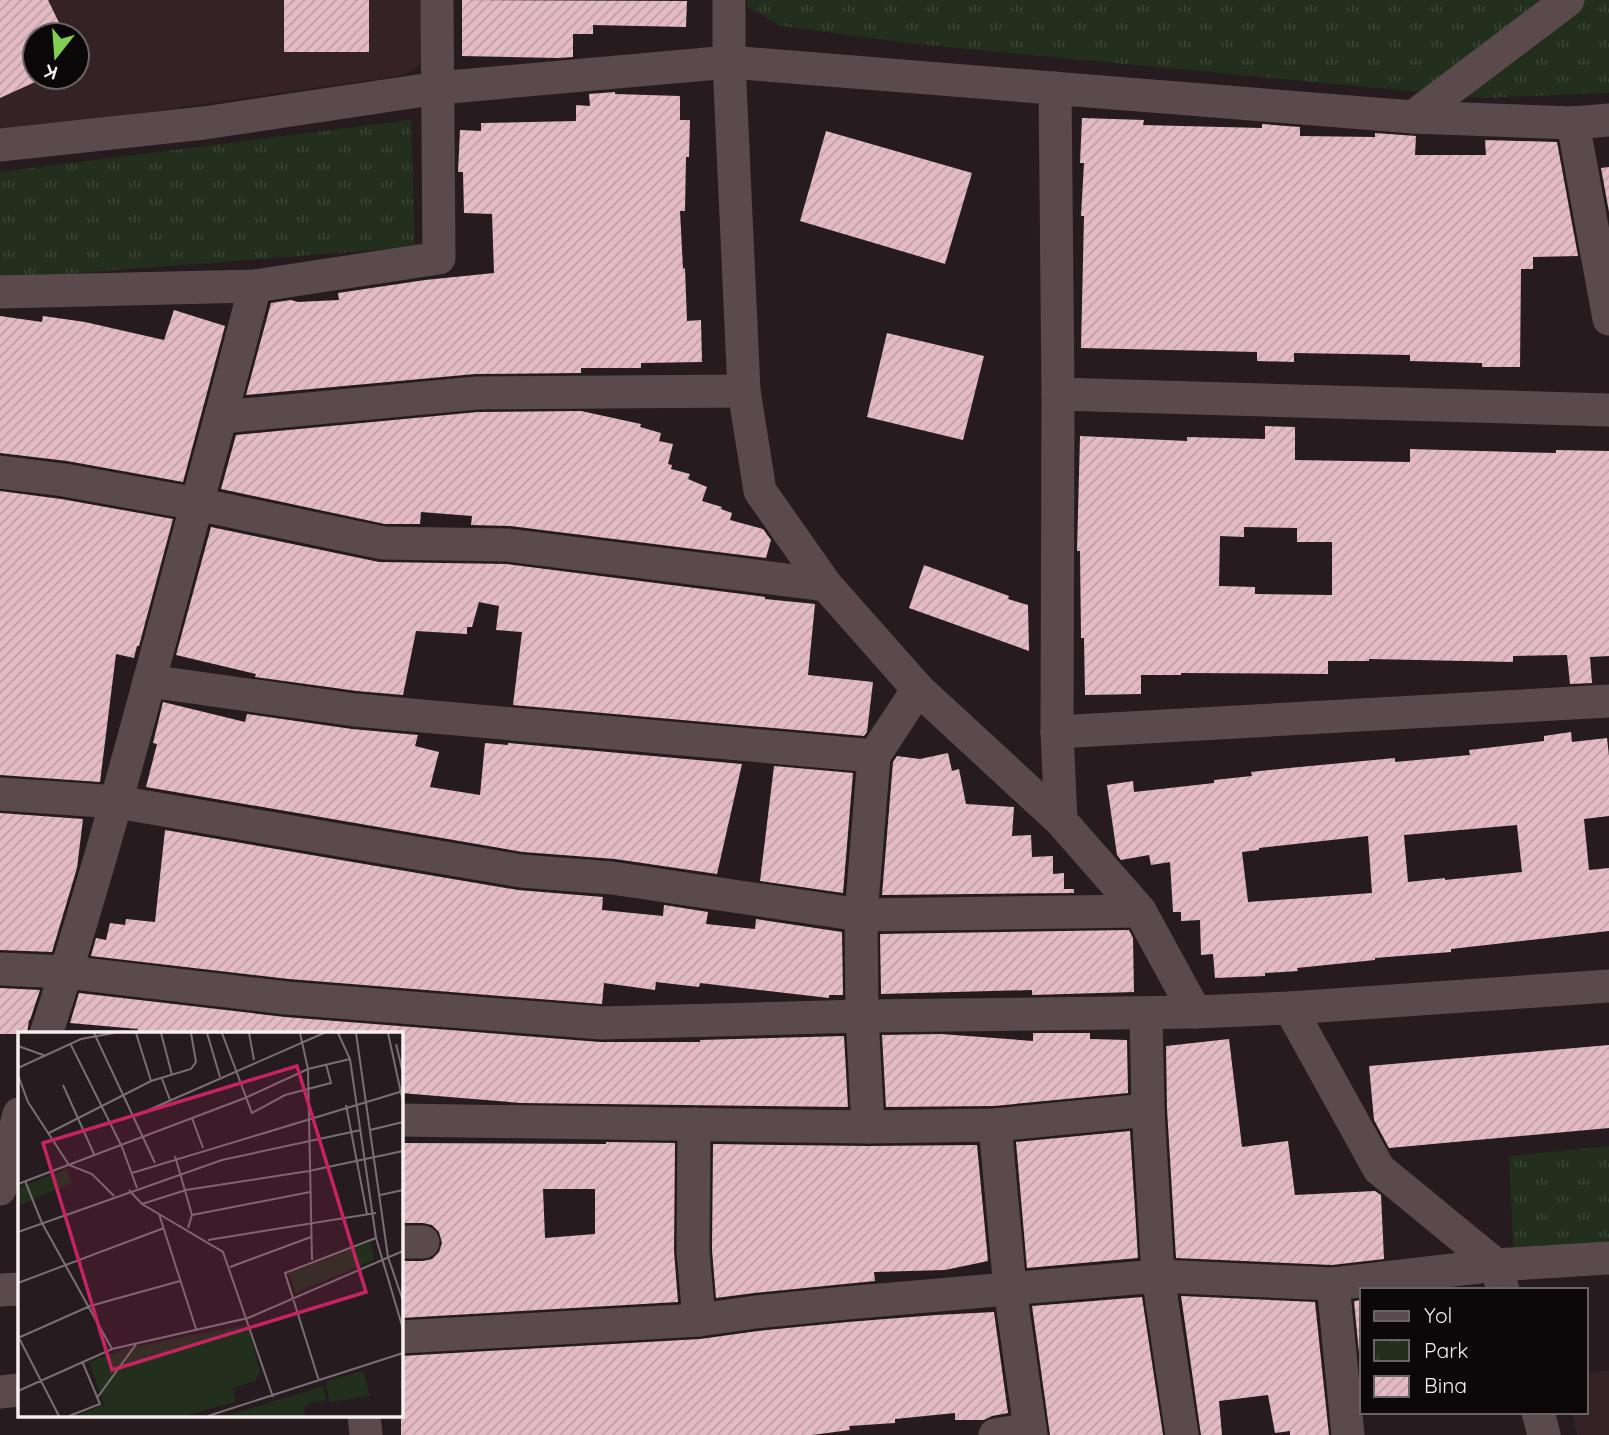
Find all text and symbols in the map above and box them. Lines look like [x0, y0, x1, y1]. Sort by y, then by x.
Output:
north arrow [21, 21, 91, 91]
text: K [42, 59, 60, 86]
inset map [18, 1032, 402, 1418]
legend [1360, 1288, 1588, 1414]
text: Yol [1424, 1302, 1452, 1328]
text: Park [1424, 1337, 1468, 1363]
text: Bina [1424, 1372, 1467, 1398]

